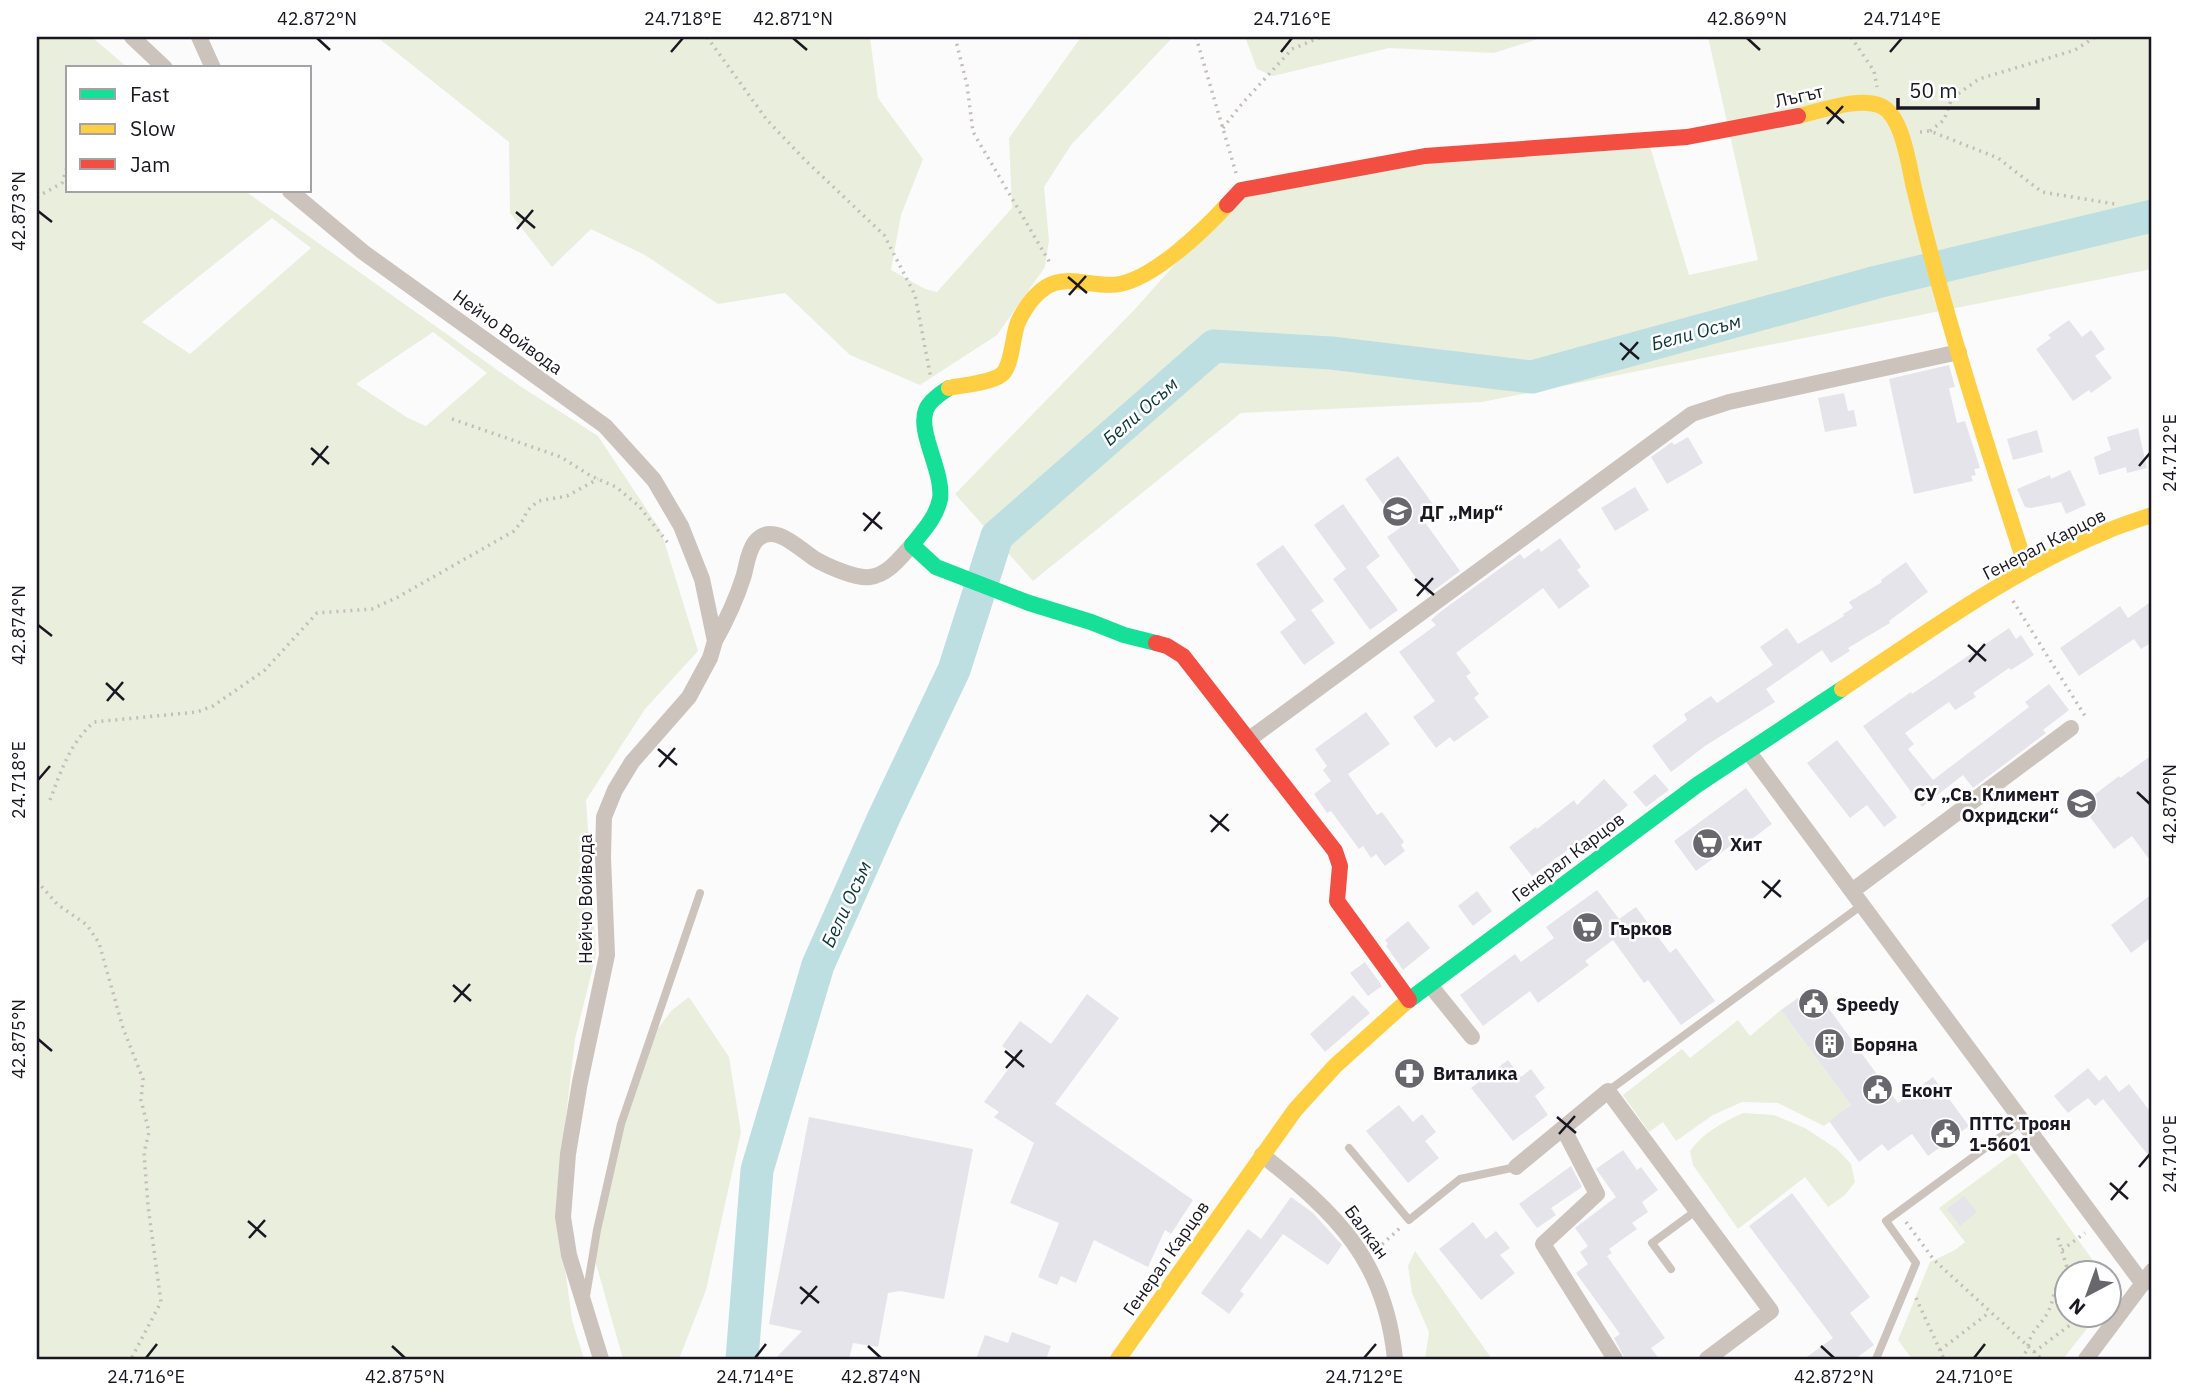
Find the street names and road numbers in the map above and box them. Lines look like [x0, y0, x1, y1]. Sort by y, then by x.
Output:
street label: Лъгът [1773, 79, 1826, 113]
street label: Нейчо Войвода [449, 284, 568, 380]
street label: Генерал Карцов [1979, 503, 2109, 585]
street label: Генерал Карцов [1507, 807, 1629, 907]
street label: Нейчо Войвода [574, 834, 597, 964]
street label: Генерал Карцов [1118, 1196, 1214, 1320]
street label: Балкан [1340, 1200, 1394, 1264]

